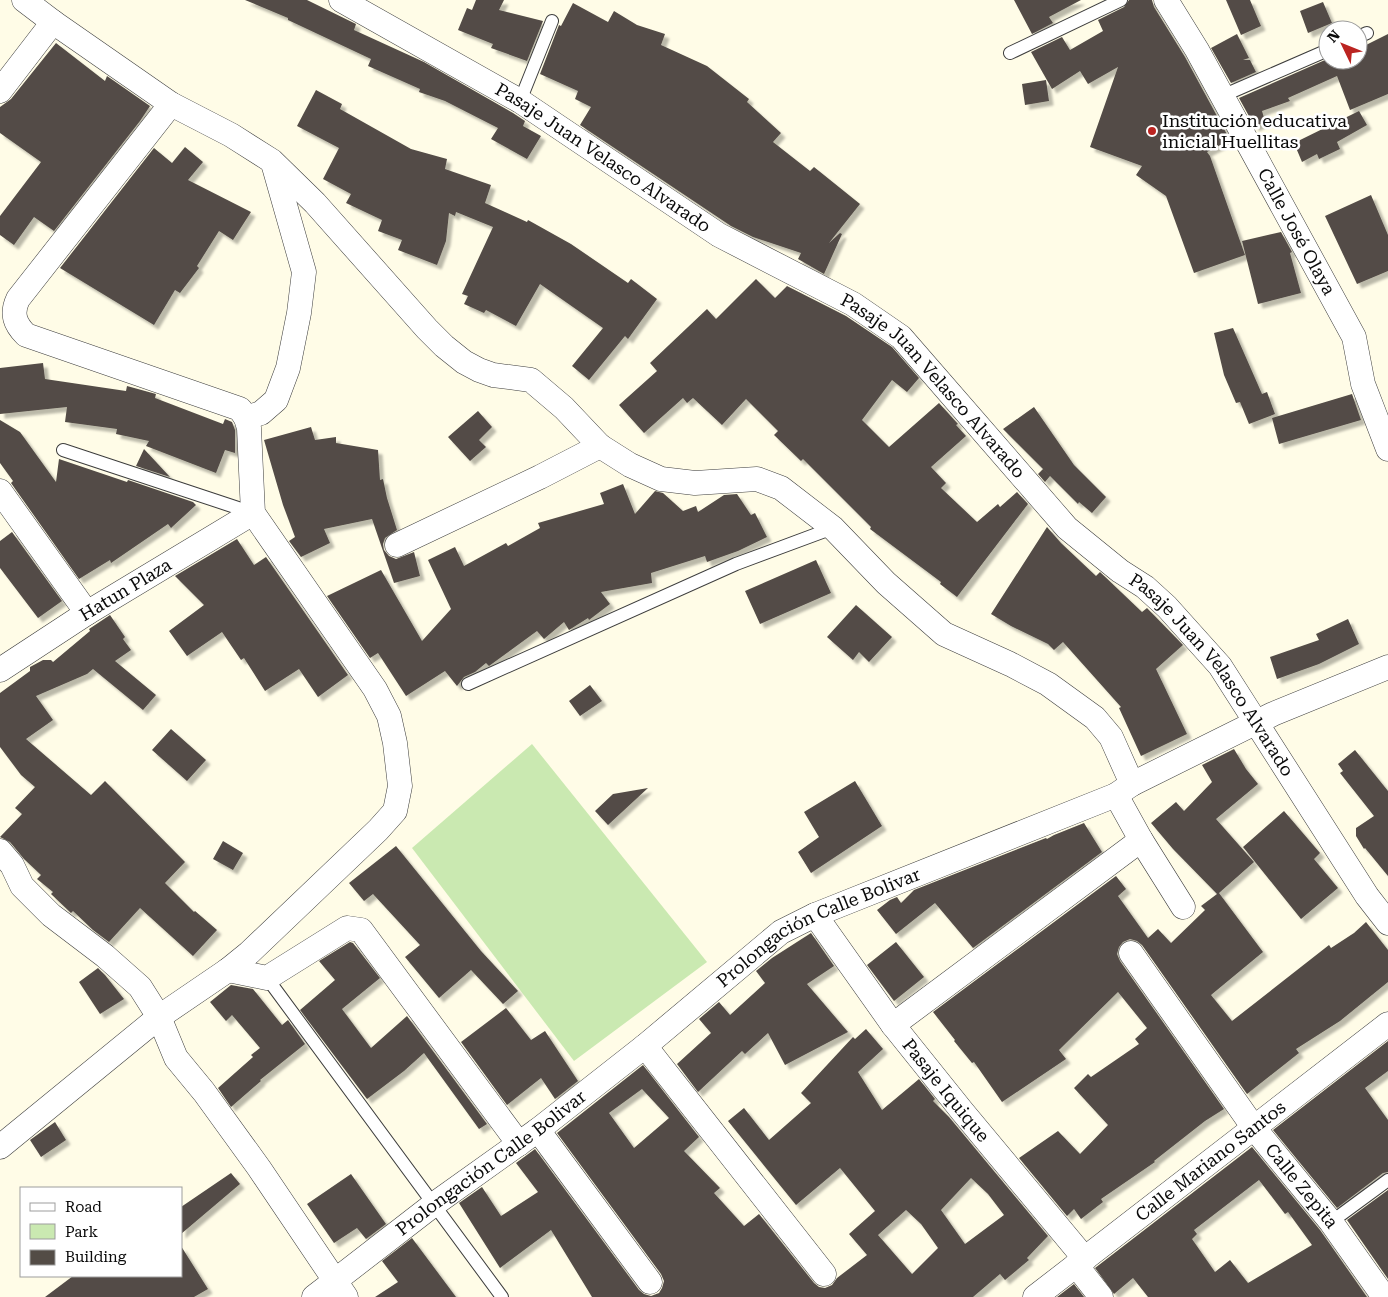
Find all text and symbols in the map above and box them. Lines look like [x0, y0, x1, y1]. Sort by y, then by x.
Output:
north arrow [1318, 20, 1368, 70]
text: N [1324, 27, 1343, 46]
street label: Pasaje Juan Velasco Alvarado [492, 78, 715, 236]
place label: Institución educativa inicial Huellitas [1162, 110, 1347, 152]
marker: Institución educativa inicial Huellitas [1146, 125, 1158, 137]
street label: Calle José Olaya [1254, 164, 1340, 299]
street label: Pasaje Juan Velasco Alvarado [837, 289, 1030, 482]
street label: Hatun Plaza [76, 554, 175, 625]
street label: Pasaje Juan Velasco Alvarado [1126, 569, 1299, 780]
street label: Prolongación Calle Bolivar [712, 863, 923, 991]
street label: Pasaje Iquique [898, 1034, 994, 1146]
street label: Prolongación Calle Bolivar [392, 1086, 590, 1240]
street label: Calle Mariano Santos [1131, 1096, 1290, 1225]
street label: Calle Zepita [1261, 1139, 1343, 1232]
legend [20, 1187, 182, 1277]
text: Road [65, 1198, 102, 1216]
text: Park [65, 1223, 99, 1241]
text: Building [65, 1248, 127, 1266]

